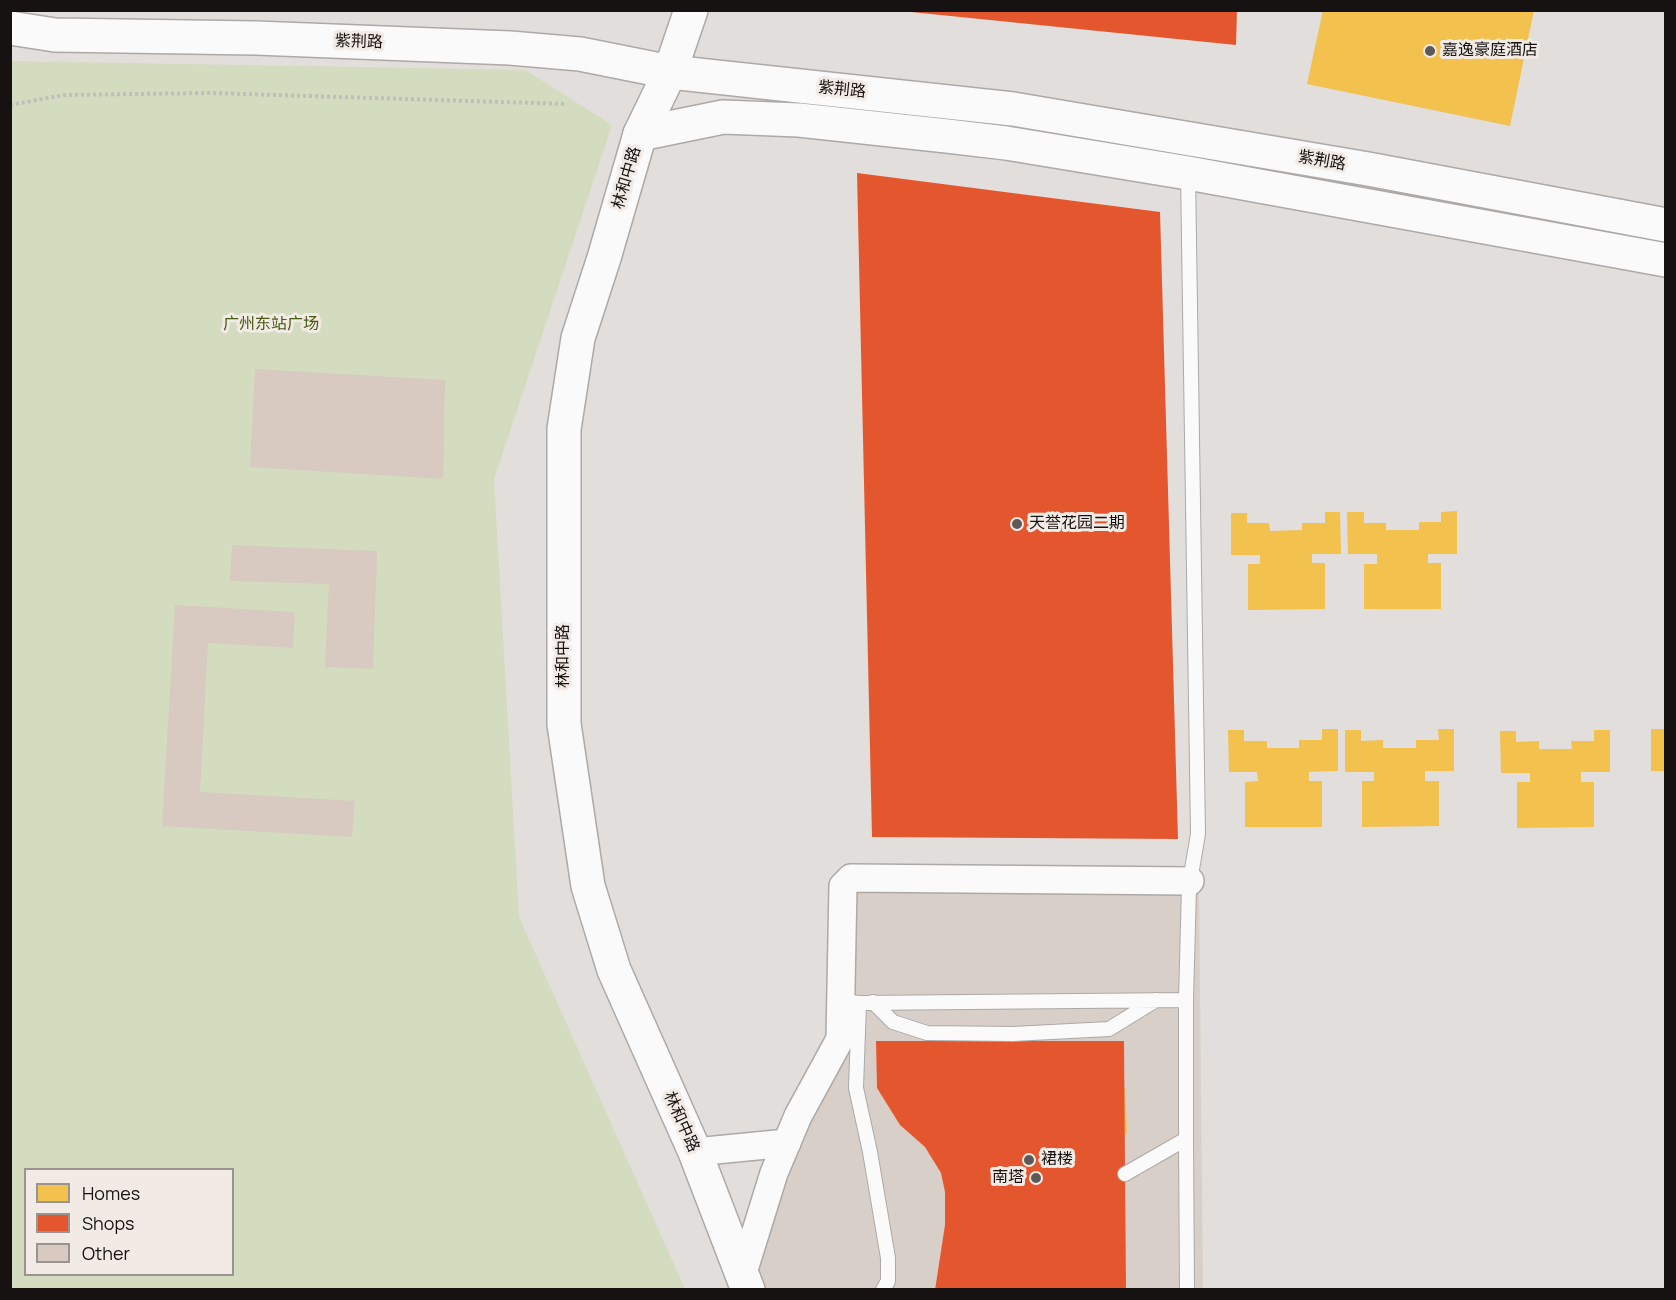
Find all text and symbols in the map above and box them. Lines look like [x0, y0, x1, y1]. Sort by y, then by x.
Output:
street label: 紫荆路 [335, 32, 383, 52]
place label: 嘉逸豪庭酒店 [1442, 41, 1538, 61]
marker: 嘉逸豪庭酒店 [1423, 44, 1437, 58]
street label: 紫荆路 [817, 78, 867, 102]
street label: 林和中路 [609, 145, 645, 211]
street label: 紫荆路 [1297, 147, 1347, 175]
park label: 广州东站广场 [223, 315, 319, 335]
place label: 天誉花园二期 [1029, 514, 1125, 534]
marker: 天誉花园二期 [1010, 517, 1024, 531]
street label: 林和中路 [554, 624, 574, 688]
street label: 林和中路 [659, 1089, 703, 1155]
place label: 裙楼 [1041, 1150, 1073, 1170]
marker: 裙楼 [1022, 1153, 1036, 1167]
legend [24, 1168, 234, 1276]
place label: 南塔 [992, 1168, 1024, 1188]
marker: 南塔 [1029, 1171, 1043, 1185]
text: Homes [82, 1181, 140, 1205]
text: Shops [82, 1211, 134, 1235]
text: Other [82, 1241, 130, 1265]

